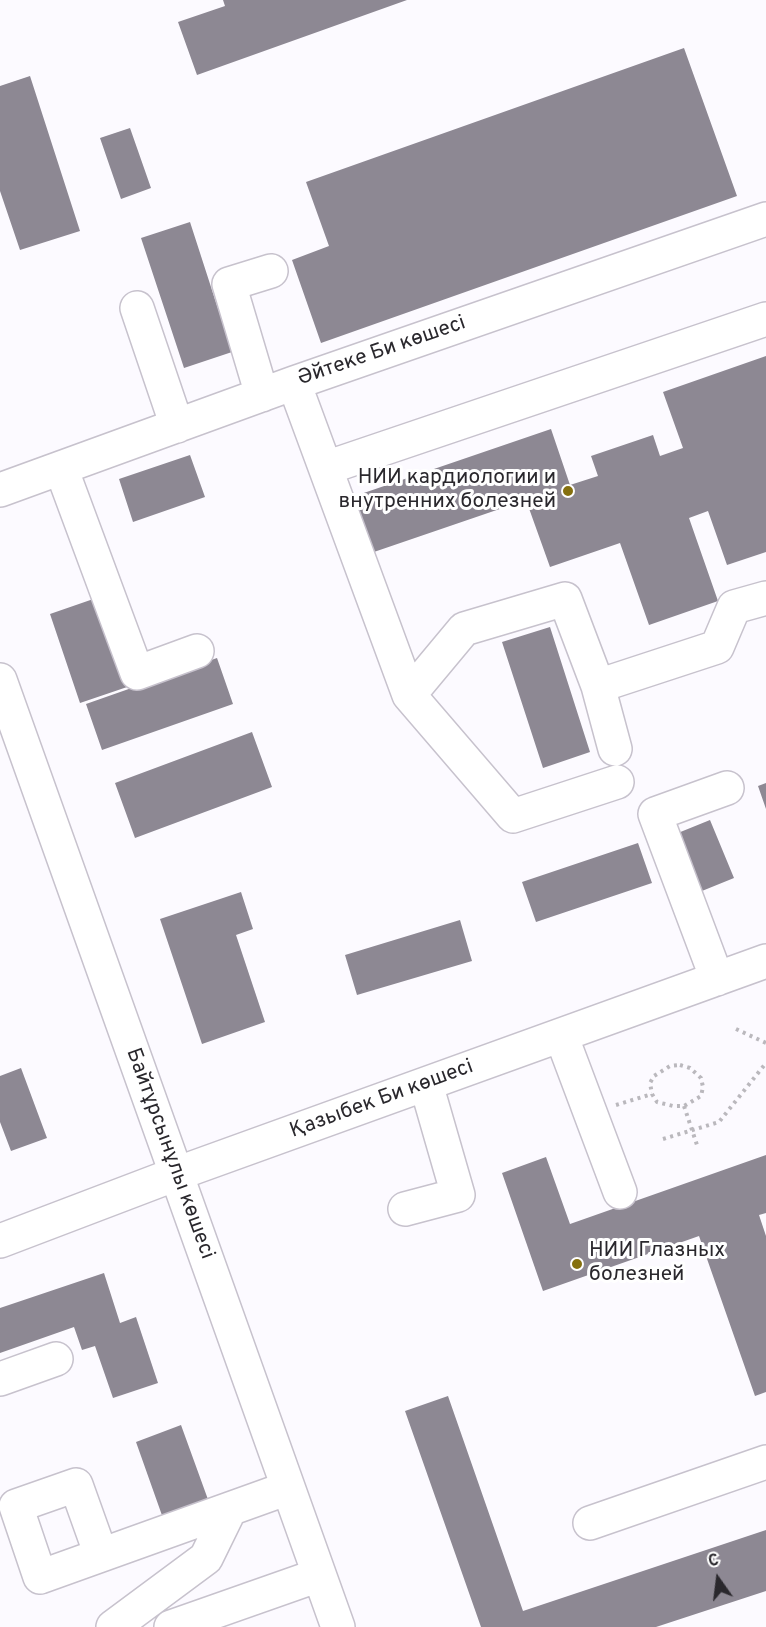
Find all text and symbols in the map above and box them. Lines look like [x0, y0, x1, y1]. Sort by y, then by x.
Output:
street label: Әйтеке Би көшесі [295, 311, 469, 393]
place label: НИИ кардиологии и внутренних болезней [338, 466, 556, 516]
marker: НИИ кардиологии и внутренних болезней [561, 484, 575, 498]
street label: Байтұрсынұлы көшесі [119, 1045, 219, 1263]
street label: Қазыбек Би көшесі [287, 1055, 477, 1145]
place label: НИИ Глазных болезней [589, 1239, 725, 1289]
marker: НИИ Глазных болезней [570, 1257, 584, 1271]
north arrow [688, 1549, 748, 1609]
text: С [706, 1551, 721, 1572]

